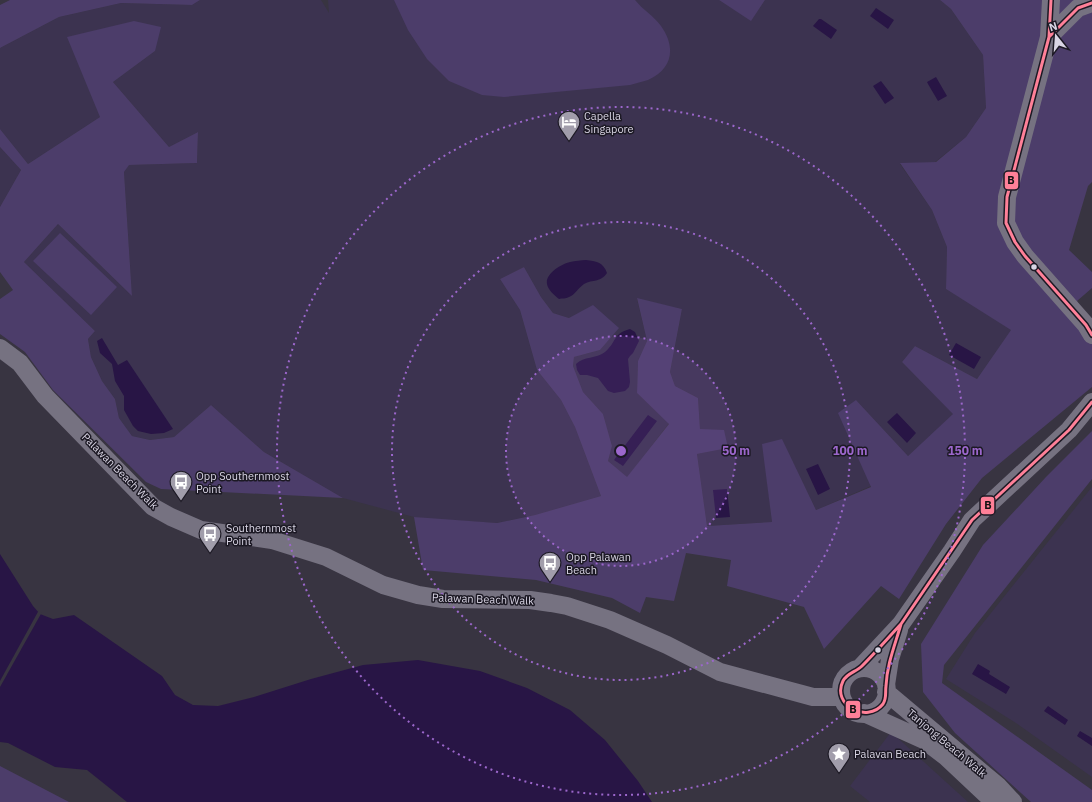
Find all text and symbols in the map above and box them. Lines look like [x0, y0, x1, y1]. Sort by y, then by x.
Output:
north arrow [1036, 16, 1076, 56]
text: N [1047, 19, 1059, 34]
hotel icon: Capella Singapore [556, 109, 582, 142]
place label: Capella Singapore [584, 109, 634, 136]
line badge: B [1004, 171, 1019, 190]
text: B [1007, 173, 1015, 187]
unlabelled marker [1029, 262, 1039, 272]
street label: Palawan Beach Walk [79, 430, 161, 512]
text: 50 m [722, 443, 750, 458]
text: 100 m [832, 443, 868, 458]
text: 150 m [947, 443, 983, 458]
centre of rings [614, 444, 628, 458]
bus stop icon: Opp Southernmost Point [168, 469, 194, 502]
place label: Opp Southernmost Point [196, 469, 289, 496]
line badge: B [980, 496, 995, 515]
text: B [984, 498, 992, 512]
bus stop icon: Southernmost Point [197, 521, 223, 554]
place label: Southernmost Point [226, 521, 296, 548]
bus stop icon: Opp Palawan Beach [537, 550, 563, 583]
place label: Opp Palawan Beach [566, 550, 631, 577]
street label: Palawan Beach Walk [432, 590, 534, 608]
unlabelled marker [873, 645, 883, 655]
line badge: B [845, 700, 861, 719]
text: B [849, 702, 857, 716]
street label: Tanjong Beach Walk [905, 706, 990, 780]
place icon: Palavan Beach [826, 741, 852, 774]
place label: Palavan Beach [854, 747, 926, 761]

